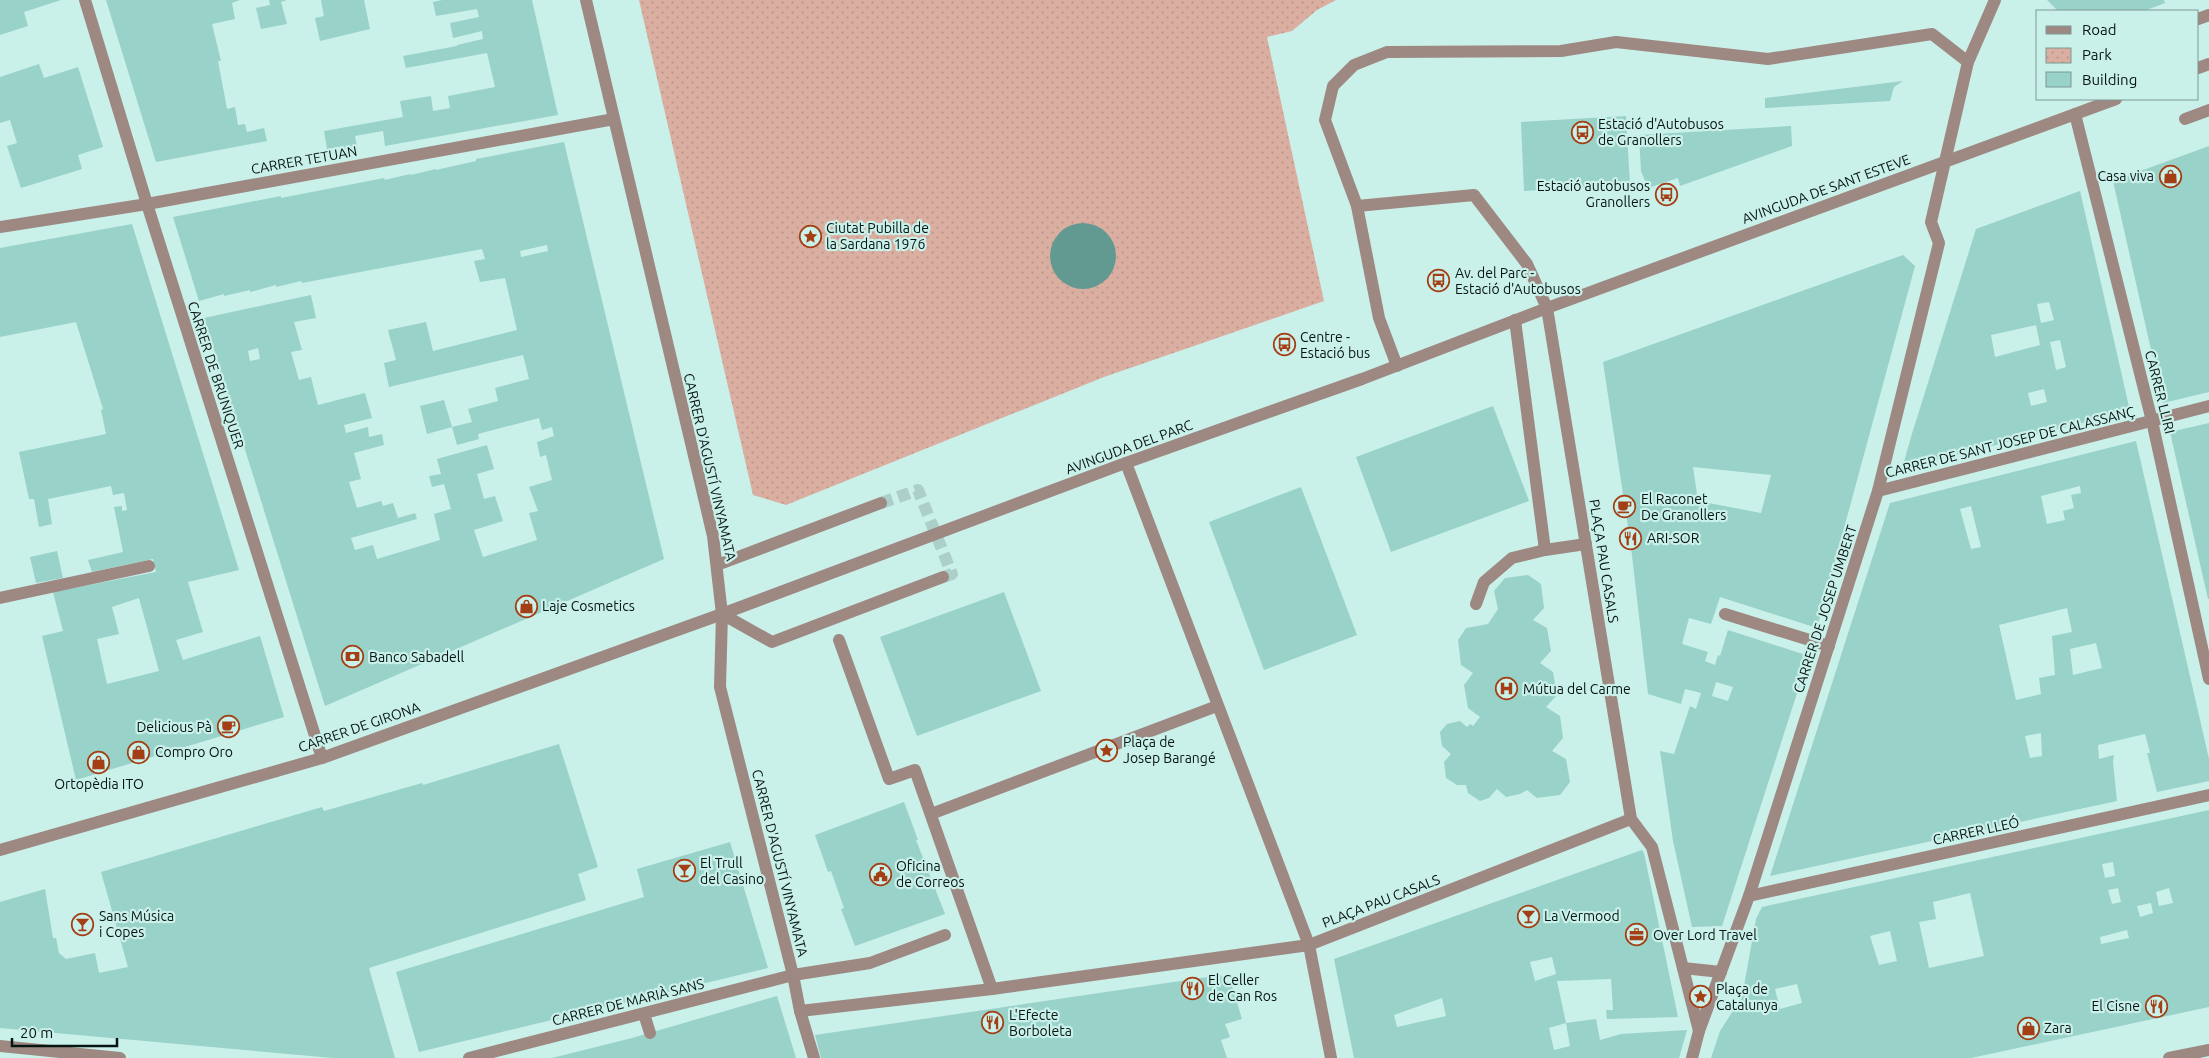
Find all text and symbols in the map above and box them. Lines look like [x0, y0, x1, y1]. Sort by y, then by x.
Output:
legend [2036, 10, 2199, 100]
text: Road [2082, 21, 2117, 38]
text: Park [2082, 46, 2112, 63]
text: Building [2082, 71, 2137, 88]
place label: Estació d'Autobusos de Granollers [1598, 116, 1724, 148]
bus stop icon: Estació d'Autobusos de Granollers [1570, 120, 1594, 144]
street label: CARRER TETUAN [250, 143, 358, 177]
street label: AVINGUDA DE SANT ESTEVE [1740, 151, 1912, 227]
shop icon: Casa viva [2158, 164, 2182, 188]
place label: Casa viva [2098, 168, 2154, 184]
place label: Estació autobusos Granollers [1537, 178, 1650, 210]
bus stop icon: Estació autobusos Granollers [1654, 182, 1678, 206]
place label: Ciutat Pubilla de la Sardana 1976 [826, 220, 929, 252]
place icon: Ciutat Pubilla de la Sardana 1976 [798, 224, 822, 248]
place label: Av. del Parc - Estació d'Autobusos [1455, 265, 1581, 297]
bus stop icon: Av. del Parc - Estació d'Autobusos [1427, 269, 1451, 293]
street label: CARRER DE BRUNIQUER [185, 299, 247, 451]
place label: Centre - Estació bus [1300, 329, 1370, 361]
bus stop icon: Centre - Estació bus [1272, 333, 1296, 357]
street label: CARRER LLIRI [2142, 349, 2178, 435]
street label: CARRER D'AGUSTÍ VINYAMATA [681, 371, 740, 563]
street label: CARRER DE SANT JOSEP DE CALASSANÇ [1884, 403, 2137, 481]
street label: AVINGUDA DEL PARC [1063, 416, 1195, 477]
place label: El Raconet De Granollers [1641, 491, 1726, 523]
cafe icon: El Raconet De Granollers [1613, 495, 1637, 519]
street label: PLAÇA PAU CASALS [1586, 498, 1622, 624]
street label: CARRER DE JOSEP UMBERT [1790, 523, 1860, 695]
restaurant icon: ARI-SOR [1619, 526, 1643, 550]
place label: ARI-SOR [1647, 530, 1700, 546]
shop icon: Laje Cosmetics [514, 594, 538, 618]
place label: Laje Cosmetics [542, 598, 635, 614]
bank icon: Banco Sabadell [341, 645, 365, 669]
place label: Banco Sabadell [369, 649, 464, 665]
hospital icon: Mútua del Carme [1495, 677, 1519, 701]
place label: Mútua del Carme [1523, 681, 1631, 697]
street label: CARRER DE GIRONA [296, 699, 422, 755]
cafe icon: Delicious Pà [216, 715, 240, 739]
place label: Delicious Pà [136, 719, 212, 735]
place label: Plaça de Josep Barangé [1123, 734, 1216, 766]
place icon: Plaça de Josep Barangé [1095, 738, 1119, 762]
shop icon: Compro Oro [127, 740, 151, 764]
place label: Compro Oro [155, 744, 233, 760]
shop icon: Ortopèdia ITO [87, 750, 111, 774]
street label: CARRER D'AGUSTÍ VINYAMATA [749, 767, 812, 958]
place label: Ortopèdia ITO [54, 776, 144, 792]
street label: CARRER LLEÓ [1931, 813, 2021, 848]
place label: El Trull del Casino [700, 855, 764, 887]
place label: Oficina de Correos [896, 858, 964, 890]
bar icon: El Trull del Casino [672, 859, 696, 883]
public building icon: Oficina de Correos [868, 862, 892, 886]
street label: PLAÇA PAU CASALS [1320, 871, 1442, 931]
bar icon: La Vermood [1516, 904, 1540, 928]
place label: Sans Música i Copes [99, 908, 174, 940]
place label: La Vermood [1544, 908, 1620, 924]
bar icon: Sans Música i Copes [71, 912, 95, 936]
office icon: Over Lord Travel [1625, 923, 1649, 947]
place label: Over Lord Travel [1653, 927, 1757, 943]
place label: El Celler de Can Ros [1208, 972, 1277, 1004]
street label: CARRER DE MARIÀ SANS [550, 974, 706, 1029]
restaurant icon: El Celler de Can Ros [1180, 976, 1204, 1000]
place label: Plaça de Catalunya [1716, 981, 1778, 1013]
place icon: Plaça de Catalunya [1688, 985, 1712, 1009]
restaurant icon: El Cisne [2144, 994, 2168, 1018]
place label: El Cisne [2091, 998, 2140, 1014]
place label: L'Efecte Borboleta [1009, 1007, 1072, 1039]
restaurant icon: L'Efecte Borboleta [981, 1011, 1005, 1035]
scale bar [12, 1016, 118, 1048]
shop icon: Zara [2016, 1016, 2040, 1040]
place label: Zara [2044, 1020, 2072, 1036]
text: 20 m [20, 1024, 53, 1041]

